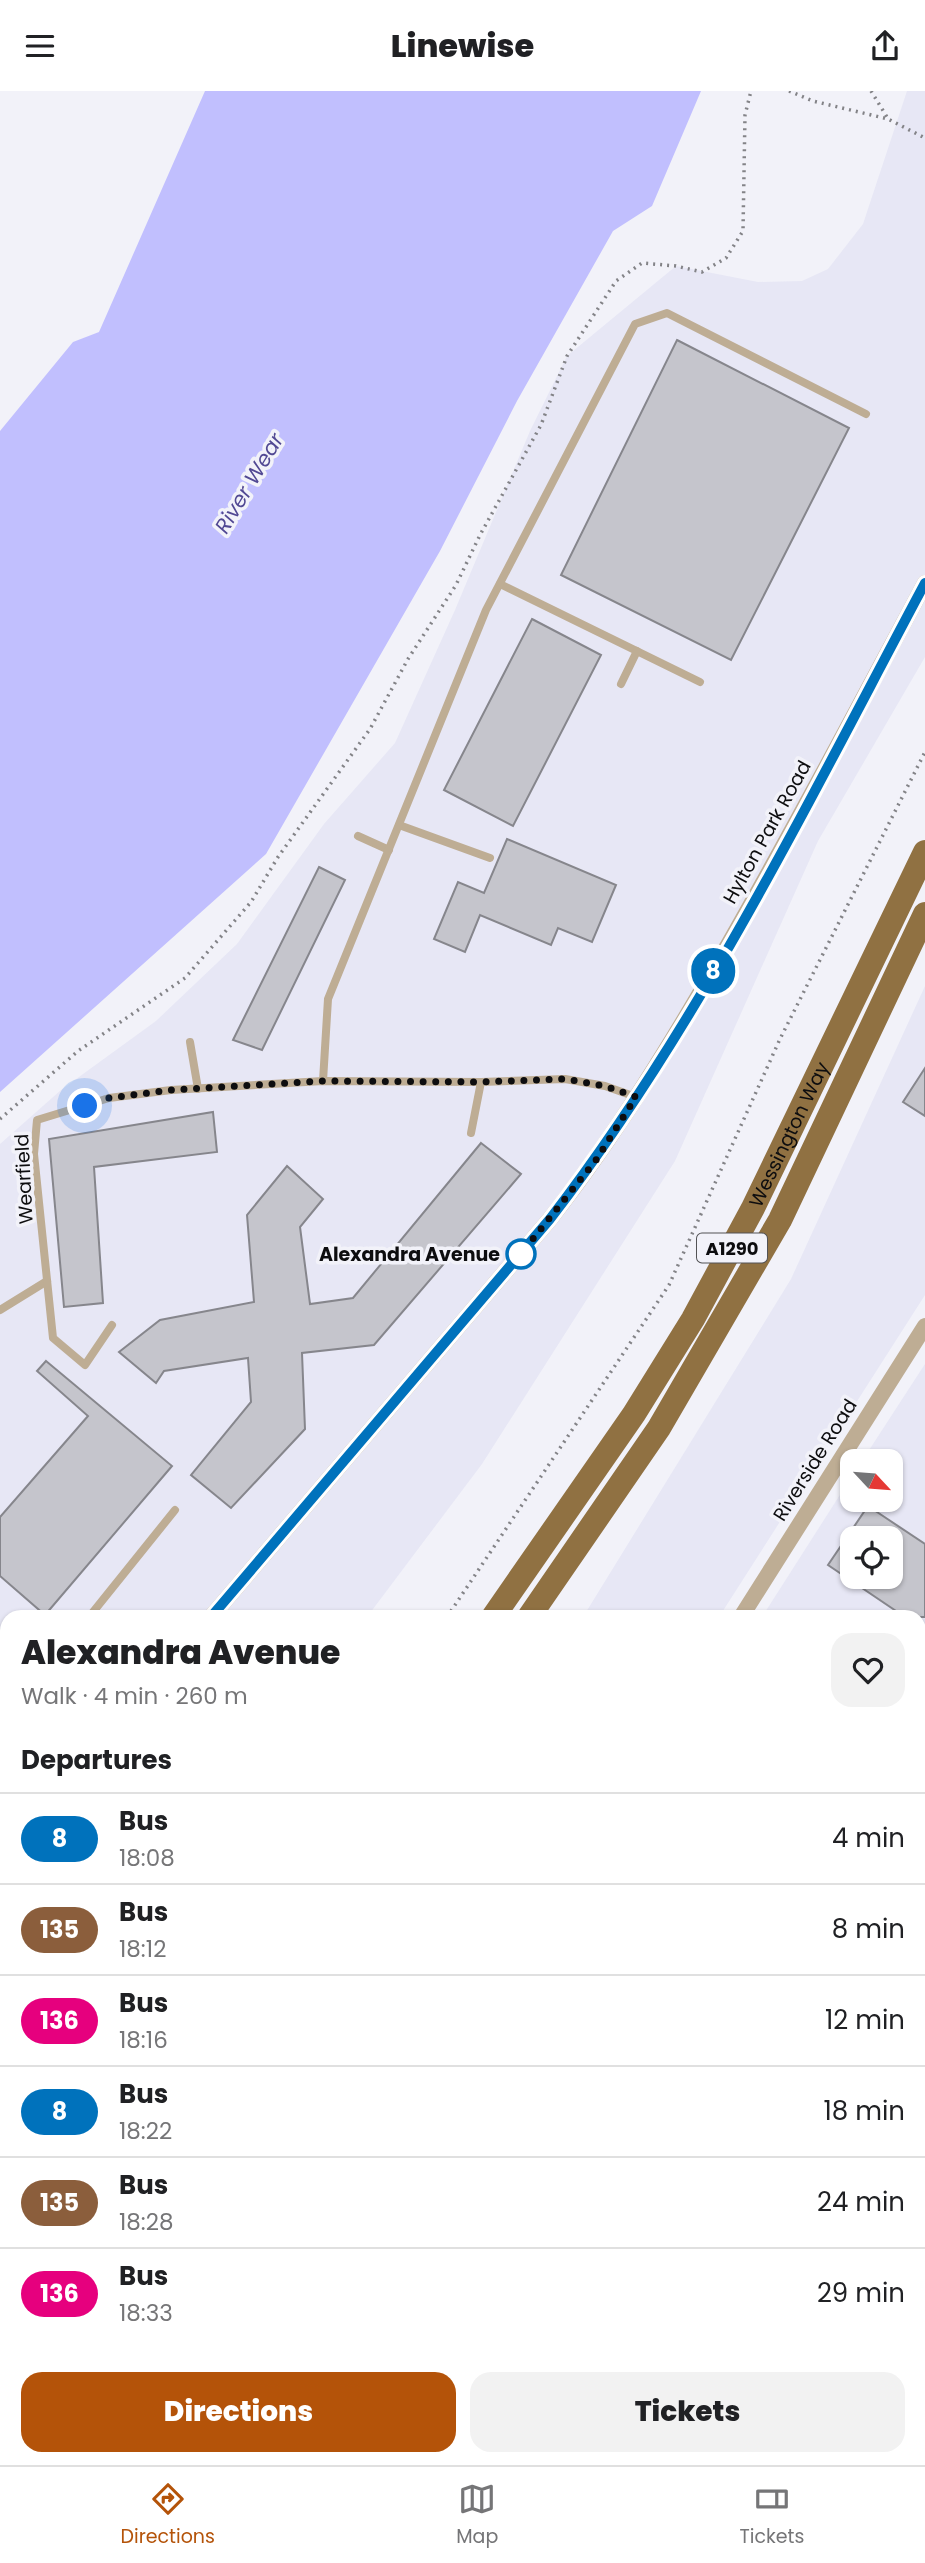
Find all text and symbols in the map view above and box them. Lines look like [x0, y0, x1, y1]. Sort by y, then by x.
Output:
text: Linewise [391, 23, 534, 68]
icon: menu [21, 27, 59, 65]
icon: share [866, 27, 904, 65]
water label: River Wear [208, 426, 291, 539]
street label: Hylton Park Road [716, 755, 818, 909]
line badge: 8 [690, 948, 736, 994]
text: 8 [705, 954, 721, 987]
street label: Wessington Way [742, 1057, 835, 1211]
your location [67, 1088, 102, 1123]
street label: Wearfield [8, 1133, 40, 1225]
road number: A1290 [697, 1233, 767, 1263]
marker: Alexandra Avenue [506, 1239, 536, 1269]
place label: Alexandra Avenue [319, 1241, 500, 1268]
street label: Riverside Road [767, 1394, 863, 1526]
north arrow [840, 1449, 903, 1512]
map controls [840, 1449, 903, 1589]
button: locate [840, 1526, 903, 1589]
text: Alexandra Avenue [21, 1629, 340, 1676]
button: heart [831, 1633, 905, 1707]
text: Walk · 4 min · 260 m [21, 1680, 248, 1712]
text: Departures [21, 1742, 172, 1778]
text: Bus [119, 1803, 168, 1839]
text: 4 min [832, 1820, 905, 1856]
text: 8 [52, 1822, 67, 1855]
text: 18:08 [119, 1842, 175, 1874]
text: Bus [119, 1894, 168, 1930]
text: 8 min [832, 1911, 905, 1947]
text: 135 [40, 1913, 79, 1946]
text: 18:12 [119, 1933, 166, 1965]
text: Bus [119, 1985, 168, 2021]
text: 12 min [825, 2002, 905, 2038]
text: 136 [40, 2004, 79, 2037]
text: 18:16 [119, 2024, 168, 2056]
text: Bus [119, 2076, 168, 2112]
text: 18 min [824, 2093, 905, 2129]
text: 8 [52, 2095, 67, 2128]
text: 18:22 [119, 2115, 172, 2147]
text: Bus [119, 2167, 168, 2203]
text: 24 min [817, 2184, 905, 2220]
text: 135 [40, 2186, 79, 2219]
text: 18:28 [119, 2206, 174, 2238]
text: Bus [119, 2258, 168, 2294]
text: 29 min [817, 2275, 905, 2311]
text: 136 [40, 2277, 79, 2310]
text: 18:33 [119, 2297, 173, 2329]
button: Directions [21, 2372, 456, 2452]
button: Tickets [470, 2372, 905, 2452]
tab: Directions [121, 2480, 215, 2551]
tab: Map [456, 2480, 498, 2551]
tab: Tickets [739, 2480, 804, 2551]

